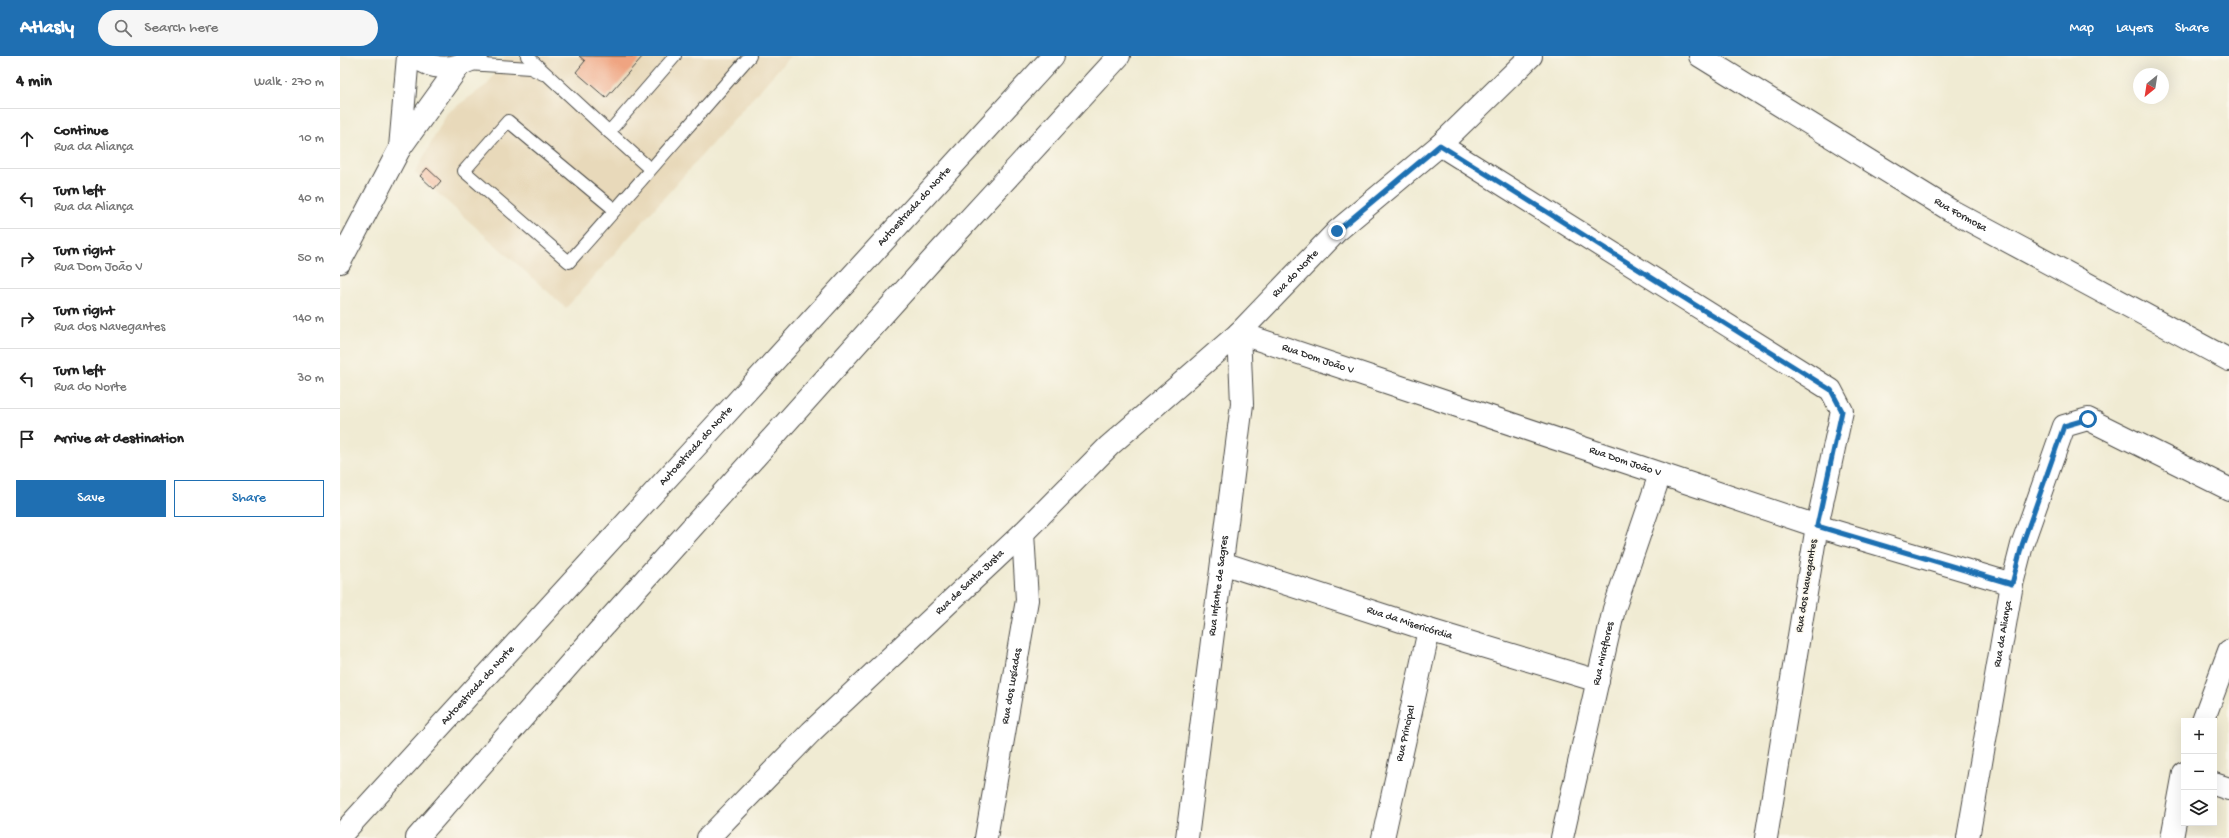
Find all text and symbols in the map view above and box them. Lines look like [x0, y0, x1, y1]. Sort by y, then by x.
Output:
search box [98, 10, 378, 46]
text: Atlasly [20, 17, 74, 40]
icon: search [112, 17, 134, 39]
text: Search here [144, 19, 218, 37]
text: Map [2070, 20, 2094, 37]
text: Layers [2116, 20, 2153, 37]
text: Share [2175, 20, 2209, 37]
north arrow [2133, 68, 2169, 104]
text: 4 min [16, 72, 52, 92]
text: Walk · 270 m [254, 75, 324, 90]
text: Continue [54, 122, 108, 140]
icon: ahead [16, 128, 38, 150]
text: 10 m [299, 131, 324, 146]
text: Rua da Aliança [54, 140, 134, 155]
street label: Autoestrada do Norte [875, 165, 954, 249]
text: Turn left [54, 182, 105, 200]
icon: left [16, 188, 38, 210]
text: 40 m [298, 191, 324, 206]
street label: Rua Formosa [1932, 195, 1989, 235]
text: Rua da Aliança [54, 200, 134, 215]
route end [1328, 222, 1346, 240]
text: Turn right [54, 242, 114, 260]
street label: Rua do Norte [1270, 247, 1322, 300]
icon: right [16, 248, 38, 270]
text: 50 m [297, 251, 324, 266]
text: Rua Dom João V [54, 260, 143, 275]
text: Turn right [54, 302, 114, 320]
icon: right [16, 308, 38, 330]
text: 140 m [293, 311, 324, 326]
text: Rua dos Navegantes [54, 320, 165, 335]
street label: Rua Dom João V [1280, 342, 1355, 377]
text: Turn left [54, 362, 105, 380]
icon: left [16, 368, 38, 390]
text: 30 m [298, 371, 324, 386]
text: Rua do Norte [54, 380, 127, 395]
street label: Autoestrada do Norte [657, 404, 736, 488]
route start [2079, 410, 2097, 428]
icon: arrive [16, 428, 38, 450]
text: Arrive at destination [54, 430, 184, 448]
street label: Rua Dom João V [1588, 444, 1663, 479]
button: Save [16, 480, 166, 517]
button: Share [174, 480, 324, 517]
street label: Rua Infante de Sagres [1207, 534, 1231, 637]
street label: Rua dos Navegantes [1794, 538, 1820, 633]
street label: Rua de Santa Justa [933, 547, 1008, 618]
street label: Rua da Aliança [1992, 599, 2015, 668]
street label: Rua da Misericórdia [1365, 604, 1455, 643]
street label: Rua Miraflores [1591, 620, 1617, 687]
street label: Autoestrada do Norte [439, 643, 517, 728]
street label: Rua dos Lusíadas [1000, 646, 1025, 725]
street label: Rua Principal [1394, 704, 1418, 763]
map controls [2181, 718, 2217, 826]
button: + [2181, 718, 2217, 754]
button: − [2181, 754, 2217, 790]
button: layers [2181, 790, 2217, 826]

